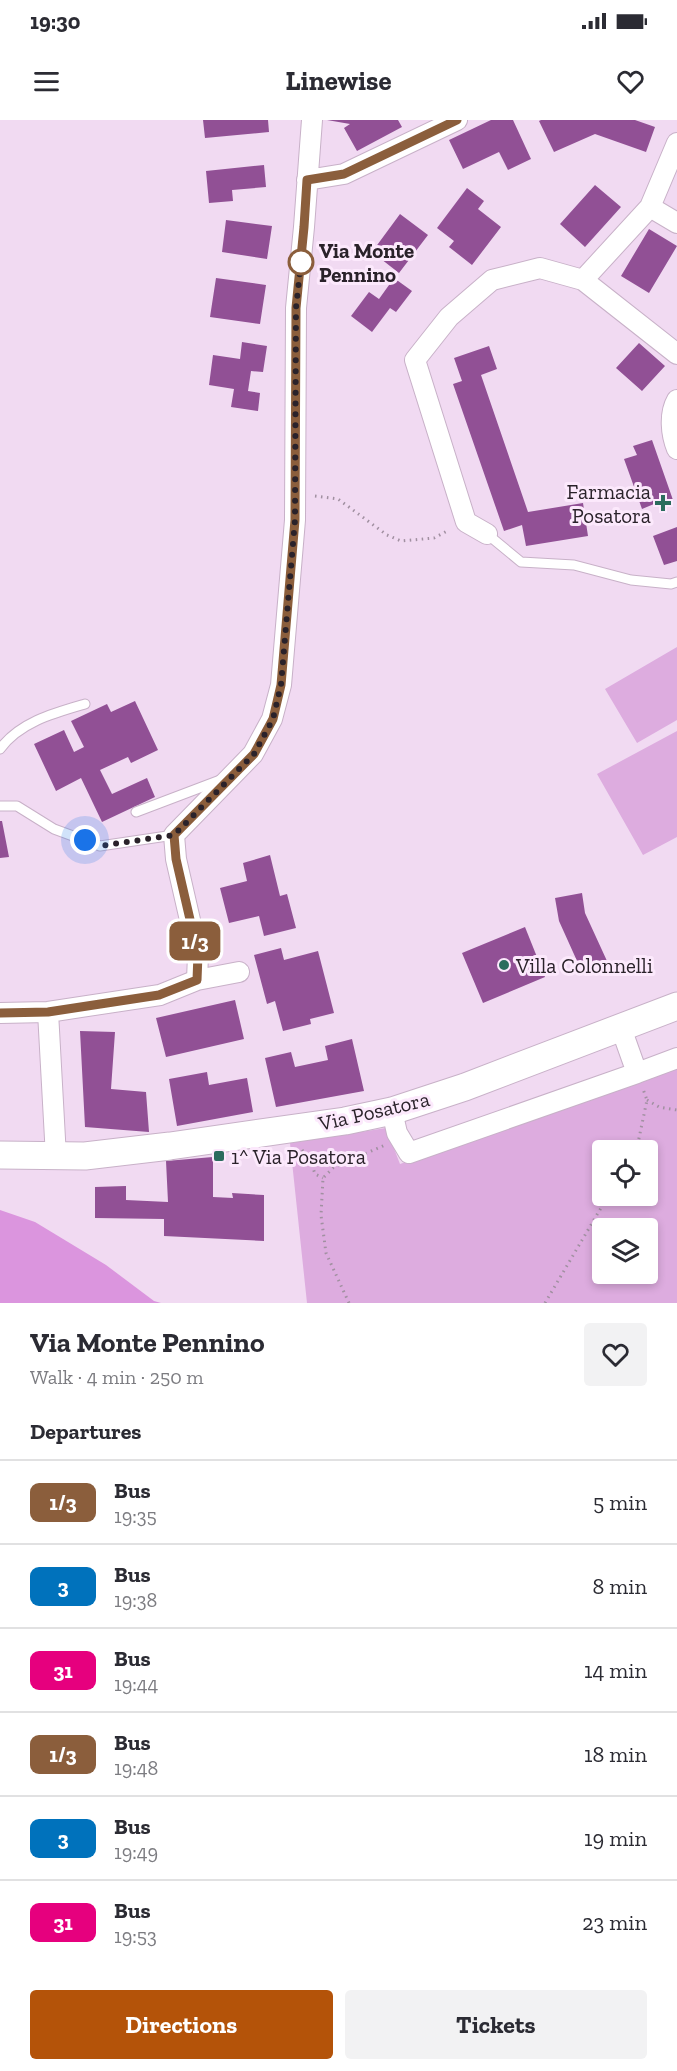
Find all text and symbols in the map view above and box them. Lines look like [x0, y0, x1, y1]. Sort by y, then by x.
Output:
text: 19:30 [30, 8, 81, 35]
icon: menu [30, 65, 63, 98]
text: Linewise [286, 65, 391, 97]
icon: heart [614, 65, 647, 98]
place label: Via Monte Pennino [319, 238, 414, 287]
marker: Via Monte Pennino [288, 249, 314, 275]
place label: Farmacia Posatora [567, 479, 651, 528]
marker: Farmacia Posatora [656, 496, 670, 510]
your location [70, 825, 100, 855]
line badge: 1/3 [160, 922, 230, 960]
text: 1/3 [181, 929, 209, 954]
place label: Villa Colonnelli [515, 953, 653, 978]
marker: Villa Colonnelli [497, 958, 511, 972]
street label: Via Posatora [315, 1086, 432, 1136]
map controls [592, 1140, 658, 1284]
button: locate [592, 1140, 658, 1206]
place label: 1^ Via Posatora [231, 1144, 366, 1169]
marker: 1^ Via Posatora [212, 1149, 226, 1163]
button: layers [592, 1218, 658, 1284]
button: heart [584, 1323, 647, 1386]
text: Via Monte Pennino [30, 1326, 265, 1359]
text: Walk · 4 min · 250 m [30, 1365, 204, 1389]
text: Departures [30, 1418, 141, 1445]
text: Bus [114, 1477, 151, 1504]
text: 5 min [593, 1489, 647, 1516]
text: 1/3 [49, 1490, 77, 1515]
text: 19:35 [114, 1504, 157, 1528]
text: Bus [114, 1561, 151, 1588]
text: 8 min [592, 1573, 647, 1600]
text: 3 [57, 1574, 69, 1599]
text: 19:38 [114, 1588, 157, 1612]
text: Bus [114, 1645, 151, 1672]
text: 14 min [584, 1657, 647, 1684]
text: 31 [53, 1658, 73, 1683]
text: 19:44 [114, 1672, 158, 1696]
text: Bus [114, 1729, 151, 1756]
text: 18 min [584, 1741, 647, 1768]
text: 1/3 [49, 1742, 77, 1767]
text: 19:48 [114, 1756, 158, 1780]
text: Bus [114, 1813, 151, 1840]
text: 19 min [584, 1825, 647, 1852]
text: 3 [57, 1826, 69, 1851]
text: 19:49 [114, 1840, 158, 1864]
text: Bus [114, 1897, 151, 1924]
text: 23 min [582, 1909, 647, 1936]
text: 31 [53, 1910, 73, 1935]
text: 19:53 [114, 1924, 157, 1948]
button: Directions [30, 1990, 333, 2059]
button: Tickets [345, 1990, 647, 2059]

